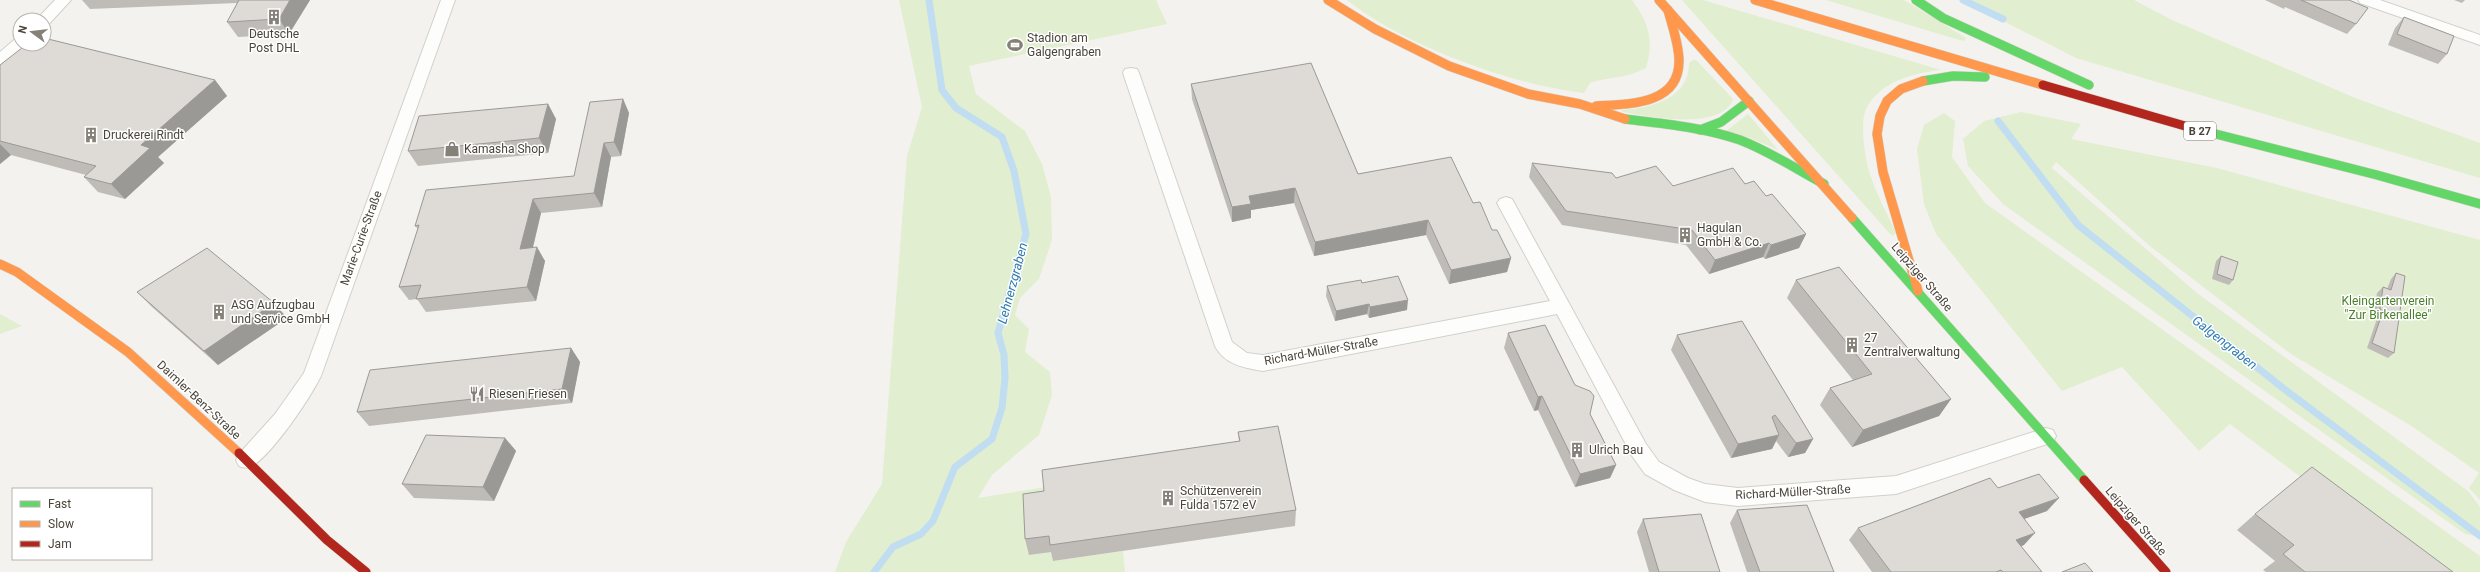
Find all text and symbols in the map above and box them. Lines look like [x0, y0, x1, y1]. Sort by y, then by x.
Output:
building icon: Deutsche Post DHL [265, 8, 283, 26]
north arrow [12, 12, 52, 52]
text: N [16, 24, 30, 35]
place label: Deutsche Post DHL [249, 27, 300, 55]
place label: Stadion am Galgengraben [1027, 31, 1101, 59]
sports icon: Stadion am Galgengraben [1006, 36, 1024, 54]
road number: B 27 [2184, 122, 2216, 140]
building icon: Druckerei Rindt [82, 126, 100, 144]
place label: Druckerei Rindt [103, 128, 184, 142]
shop icon: Kamasha Shop [443, 140, 461, 158]
place label: Kamasha Shop [464, 142, 545, 156]
street label: Marie-Curie-Straße [337, 189, 385, 287]
place label: Hagulan GmbH & Co. [1697, 221, 1762, 249]
building icon: Hagulan GmbH & Co. [1676, 226, 1694, 244]
street label: Leipziger Straße [1888, 240, 1956, 314]
water label: Lehnerzgraben [994, 241, 1031, 325]
park label: Kleingartenverein "Zur Birkenallee" [2342, 294, 2434, 322]
place label: ASG Aufzugbau und Service GmbH [231, 298, 330, 326]
building icon: ASG Aufzugbau und Service GmbH [210, 303, 228, 321]
water label: Galgengraben [2189, 312, 2260, 372]
place label: 27 Zentralverwaltung [1864, 331, 1960, 359]
street label: Richard-Müller-Straße [1263, 334, 1379, 368]
building icon: 27 Zentralverwaltung [1843, 336, 1861, 354]
street label: Daimler-Benz-Straße [154, 358, 244, 442]
restaurant icon: Riesen Friesen [468, 385, 486, 403]
place label: Riesen Friesen [489, 387, 567, 401]
building icon: Ulrich Bau [1568, 441, 1586, 459]
place label: Ulrich Bau [1589, 443, 1643, 457]
street label: Richard-Müller-Straße [1735, 482, 1851, 502]
place label: Schützenverein Fulda 1572 eV [1180, 484, 1261, 512]
street label: Leipziger Straße [2102, 484, 2170, 558]
legend [12, 488, 152, 560]
building icon: Schützenverein Fulda 1572 eV [1159, 489, 1177, 507]
text: Fast [48, 497, 71, 511]
text: Slow [48, 517, 74, 531]
text: Jam [48, 537, 72, 551]

